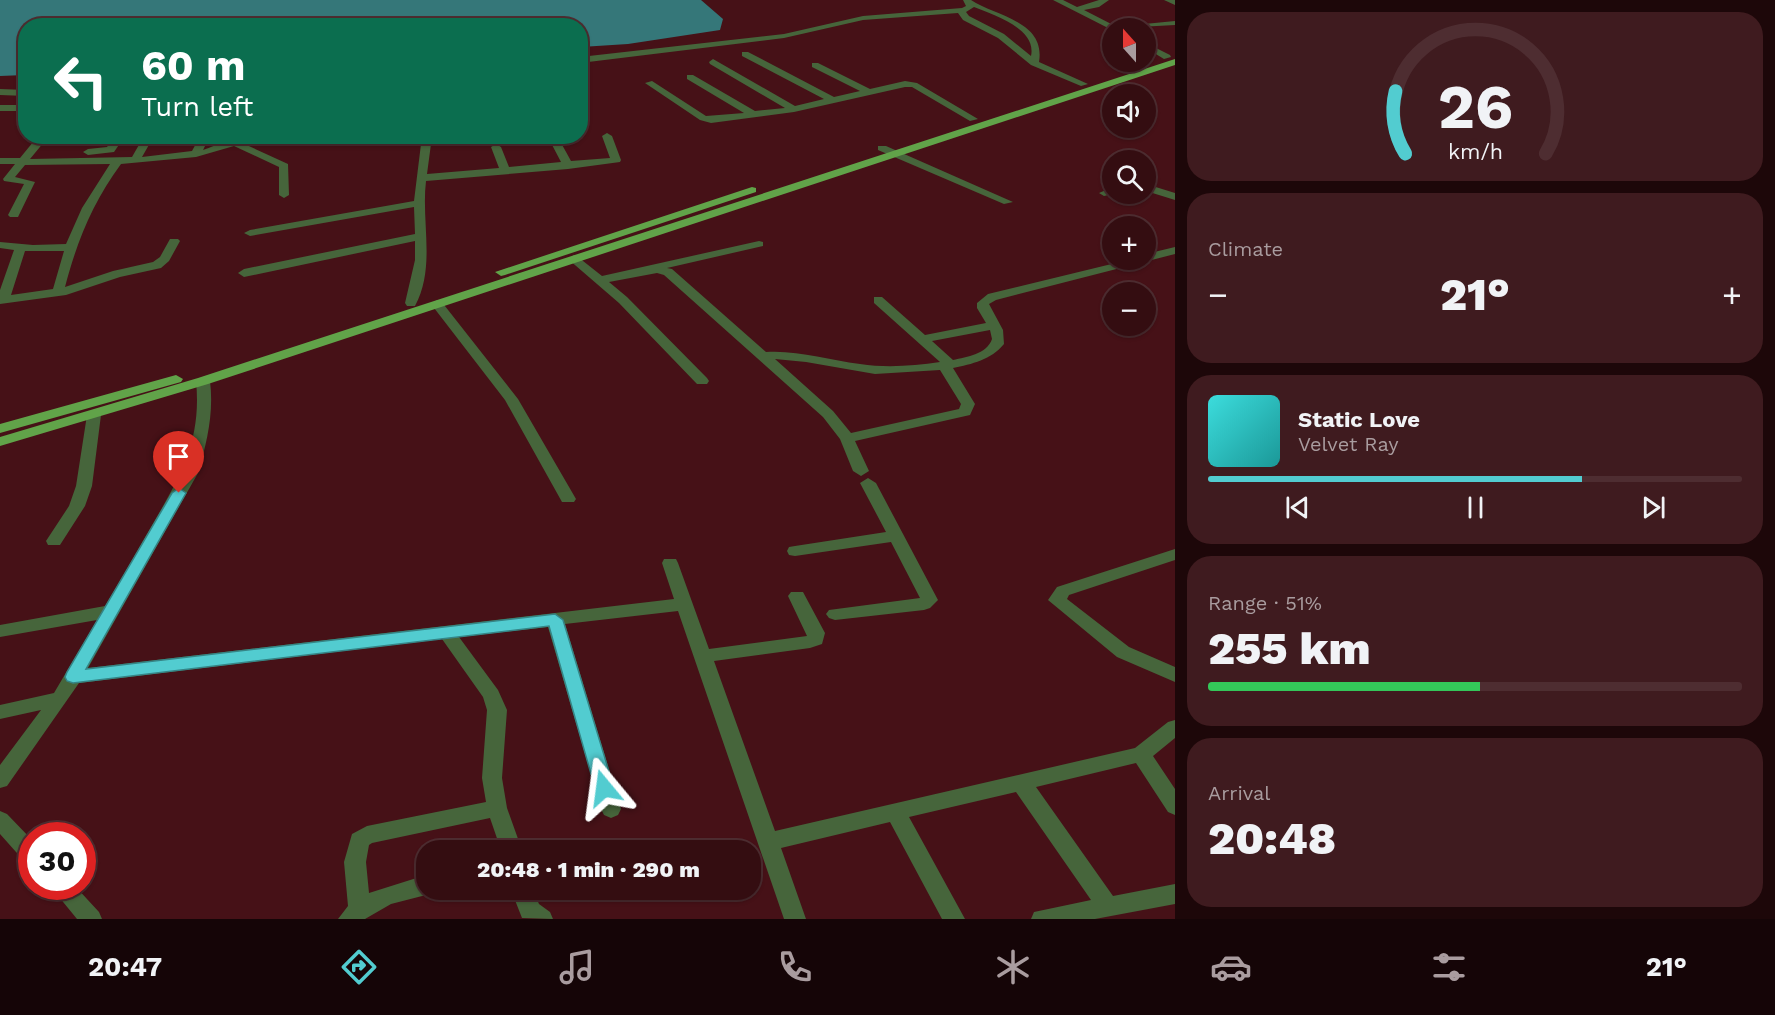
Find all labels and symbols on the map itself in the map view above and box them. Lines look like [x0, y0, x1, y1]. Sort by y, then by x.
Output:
north arrow [1102, 18, 1156, 72]
pin [153, 431, 204, 493]
position arrow [572, 756, 636, 820]
speed limit sign: 30 [18, 822, 96, 900]

